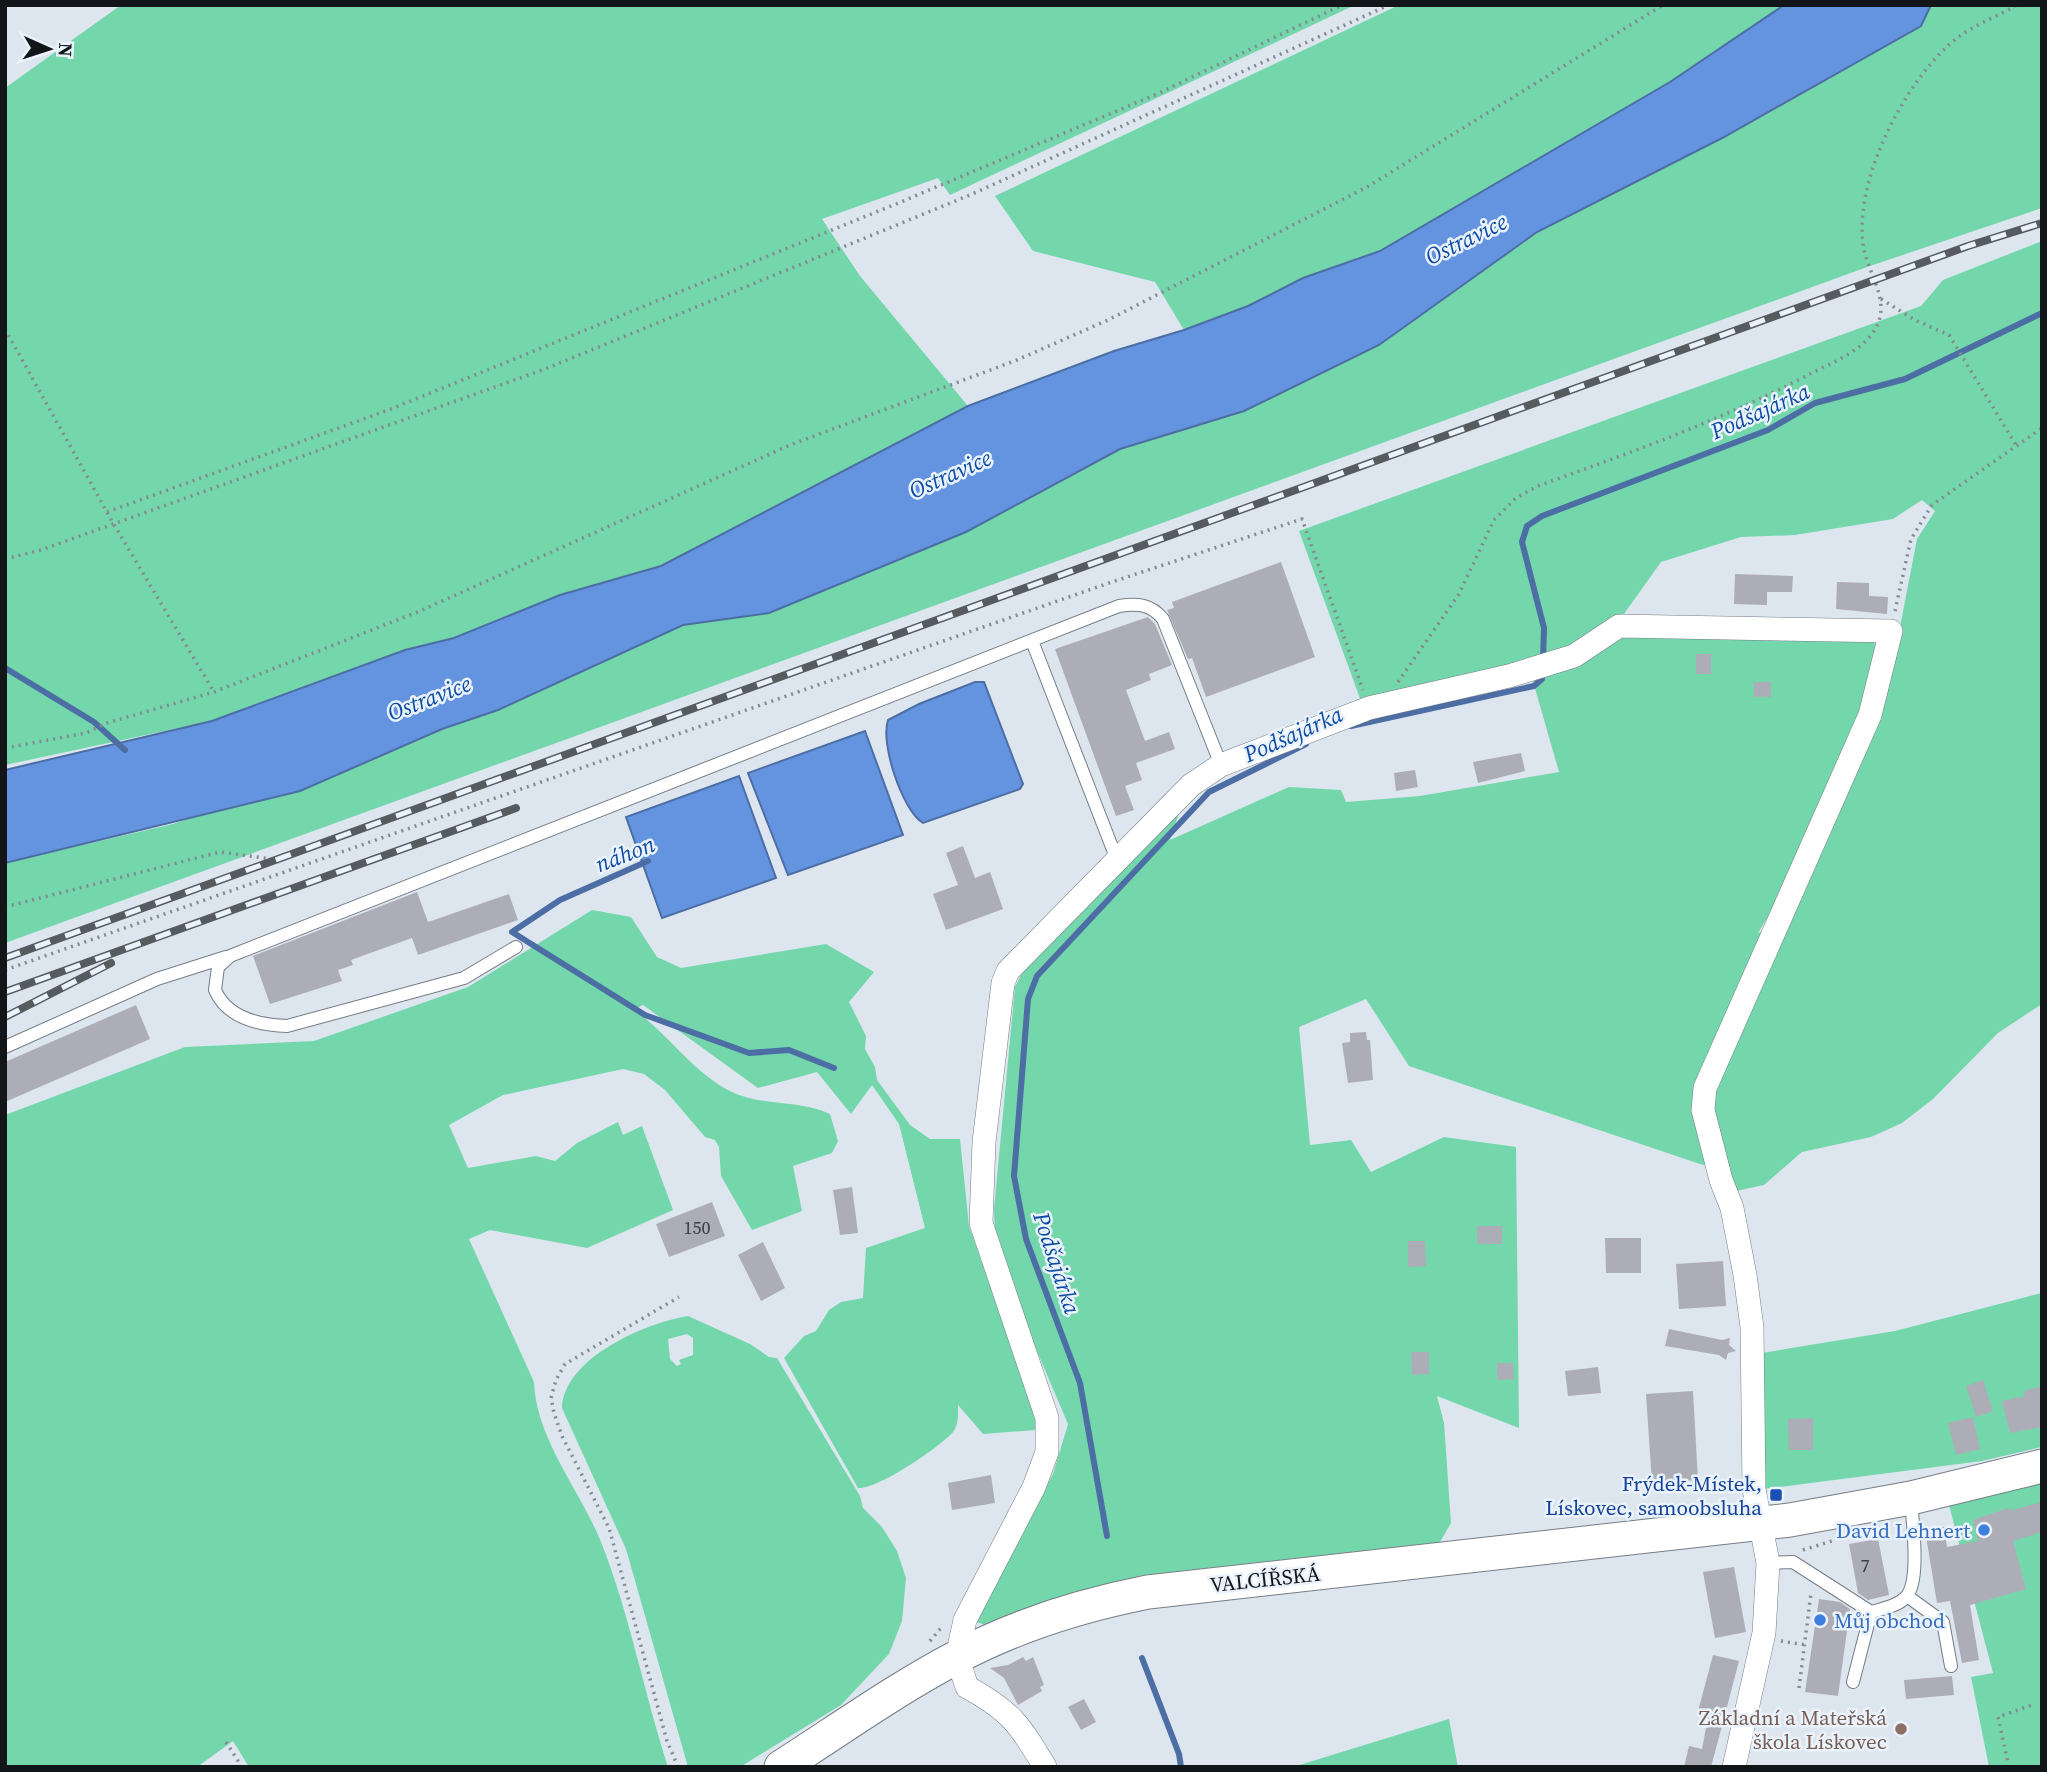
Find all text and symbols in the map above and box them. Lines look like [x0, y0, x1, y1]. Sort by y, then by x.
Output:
north arrow [14, 14, 84, 84]
text: N [53, 42, 79, 58]
water label: Ostravice [1420, 205, 1513, 273]
water label: Podšajárka [1704, 375, 1815, 448]
water label: Ostravice [904, 441, 997, 506]
water label: Ostravice [383, 667, 476, 729]
water label: Podšajárka [1237, 698, 1348, 771]
water label: náhon [590, 828, 660, 880]
water label: Podšajárka [1025, 1207, 1089, 1318]
house number: 150 [684, 1215, 711, 1240]
place label: Frýdek-Místek, Lískovec, samoobsluha [1545, 1469, 1762, 1522]
marker: Frýdek-Místek, Lískovec, samoobsluha [1768, 1487, 1784, 1503]
place label: David Lehnert [1836, 1516, 1970, 1545]
marker: David Lehnert [1976, 1522, 1992, 1538]
house number: 7 [1861, 1553, 1870, 1578]
street label: VALCÍŘSKÁ [1208, 1559, 1322, 1599]
place label: Můj obchod [1834, 1606, 1945, 1635]
marker: Můj obchod [1812, 1612, 1828, 1628]
place label: Základní a Mateřská škola Lískovec [1699, 1703, 1887, 1756]
marker: Základní a Mateřská škola Lískovec [1893, 1721, 1909, 1737]

